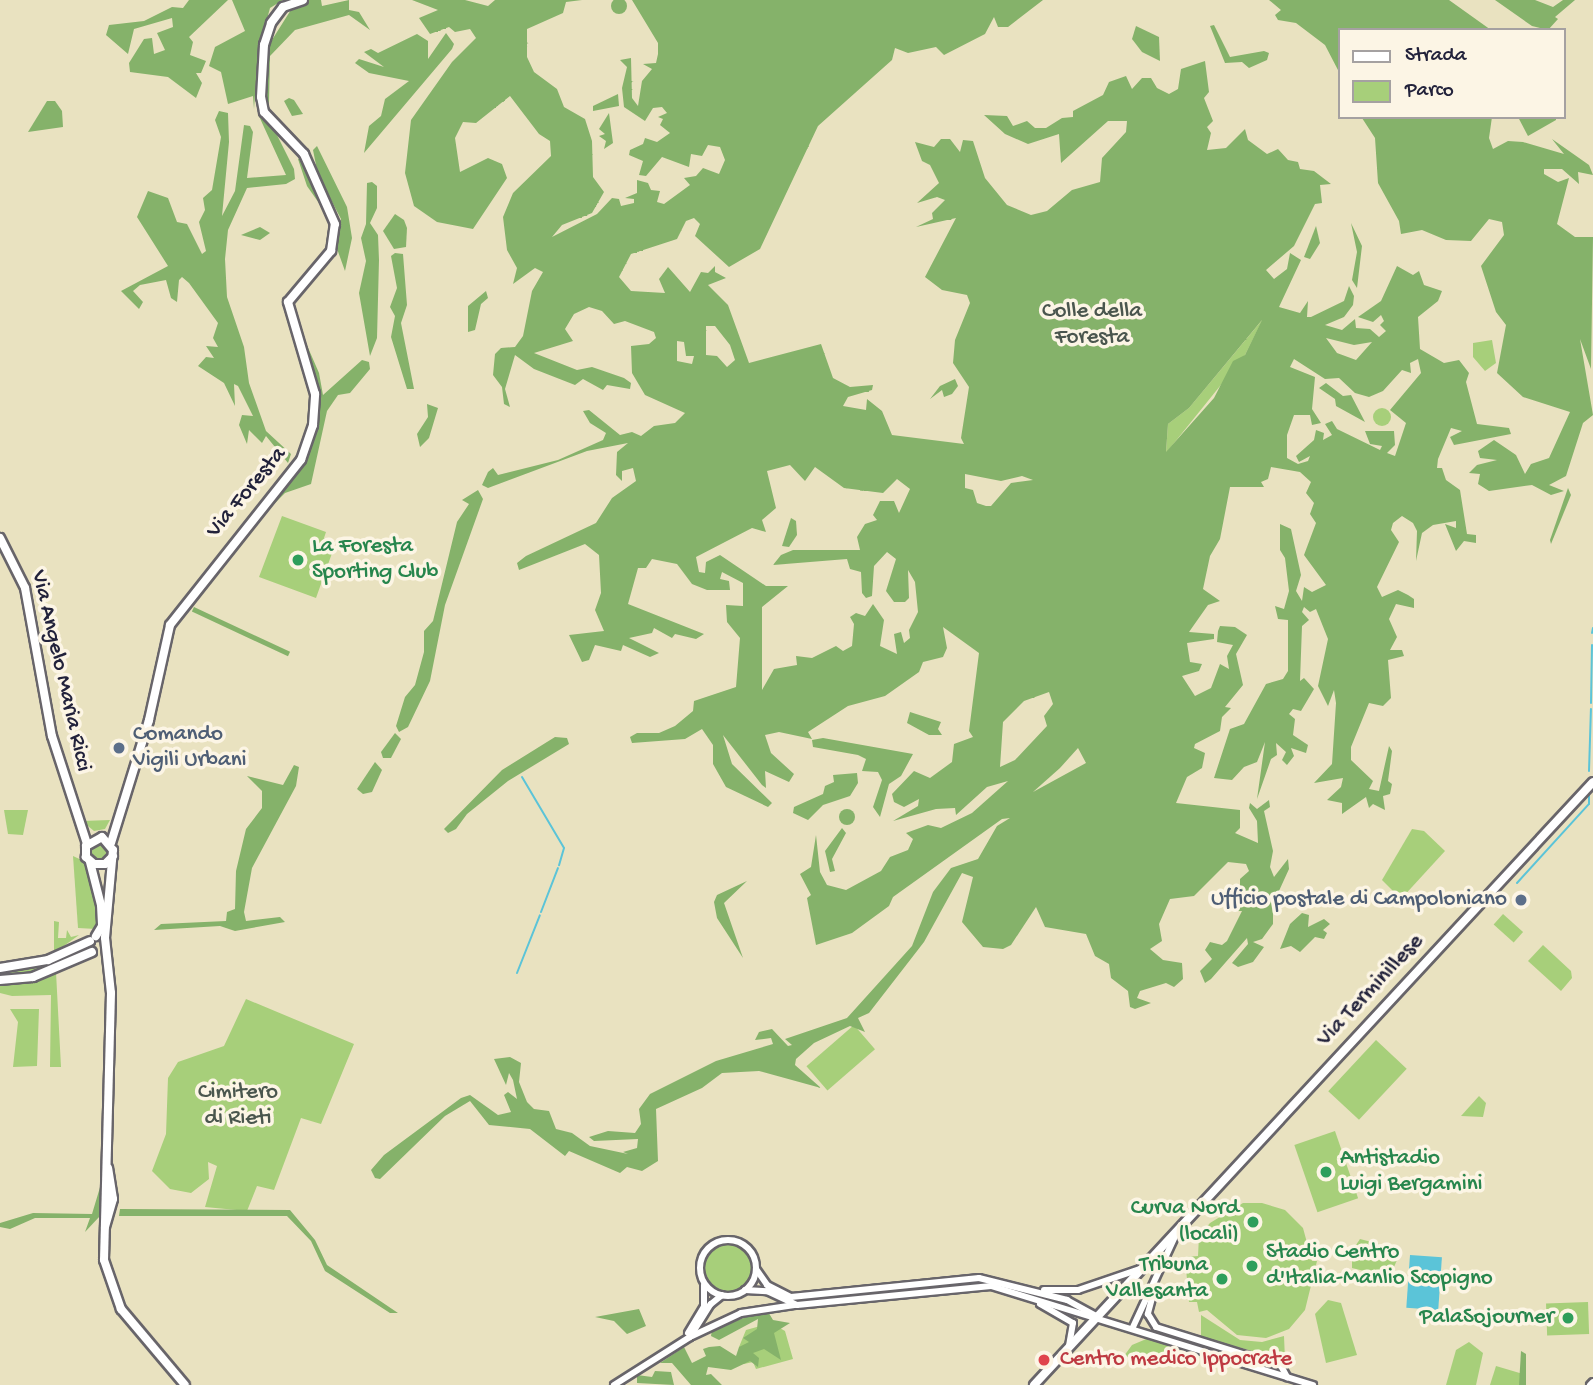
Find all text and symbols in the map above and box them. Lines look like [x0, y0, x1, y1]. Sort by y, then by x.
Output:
legend [1338, 28, 1565, 119]
text: Strada [1405, 44, 1466, 69]
text: Parco [1405, 79, 1454, 104]
park label: Colle della Foresta [1042, 298, 1142, 352]
street label: Via Foresta [201, 442, 293, 544]
place label: La Foresta Sporting Club [312, 533, 438, 587]
marker: La Foresta Sporting Club [290, 552, 306, 568]
street label: Via Angelo Maria Ricci [23, 568, 97, 774]
place label: Comando Vigili Urbani [133, 721, 247, 775]
marker: Comando Vigili Urbani [111, 740, 127, 756]
place label: Ufficio postale di Campoloniano [1211, 886, 1507, 914]
marker: Ufficio postale di Campoloniano [1513, 892, 1529, 908]
street label: Via Terminillese [1312, 929, 1430, 1053]
park label: Cimitero di Rieti [198, 1079, 278, 1133]
place label: Antistadio Luigi Bergamini [1340, 1145, 1483, 1199]
marker: Antistadio Luigi Bergamini [1318, 1164, 1334, 1180]
place label: Curva Nord (locali) [1131, 1195, 1239, 1249]
marker: Curva Nord (locali) [1245, 1214, 1261, 1230]
place label: Stadio Centro d'Italia-Manlio Scopigno [1266, 1239, 1493, 1293]
place label: Tribuna Vallesanta [1106, 1252, 1208, 1306]
marker: Stadio Centro d'Italia-Manlio Scopigno [1244, 1258, 1260, 1274]
marker: Tribuna Vallesanta [1214, 1271, 1230, 1287]
place label: PalaSojourner [1420, 1304, 1554, 1332]
marker: PalaSojourner [1560, 1310, 1576, 1326]
place label: Centro medico Ippocrate [1060, 1346, 1292, 1374]
marker: Centro medico Ippocrate [1034, 1350, 1054, 1370]

